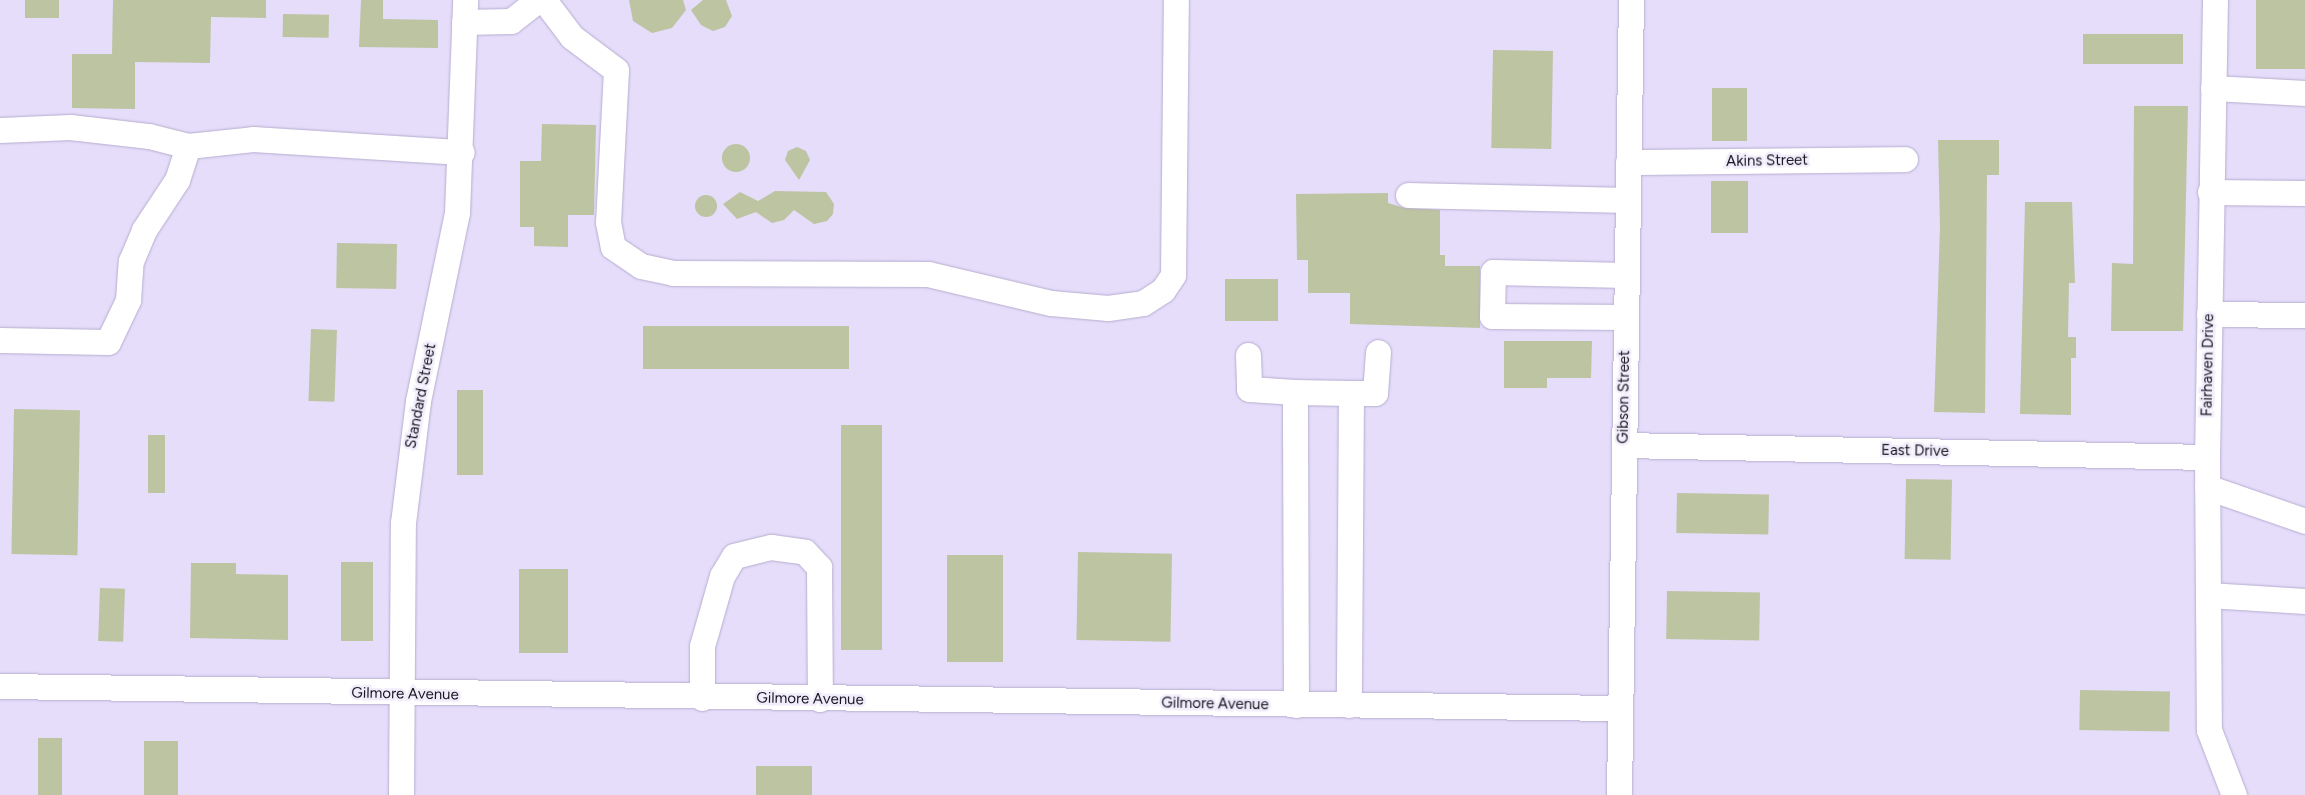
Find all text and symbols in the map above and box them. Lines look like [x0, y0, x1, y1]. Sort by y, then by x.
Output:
street label: Akins Street [1726, 151, 1808, 171]
street label: Fairhaven Drive [2198, 313, 2218, 417]
street label: Standard Street [402, 342, 440, 450]
street label: Gibson Street [1614, 350, 1634, 444]
street label: East Drive [1881, 441, 1949, 461]
street label: Gilmore Avenue [351, 684, 459, 704]
street label: Gilmore Avenue [756, 689, 864, 709]
street label: Gilmore Avenue [1161, 694, 1269, 714]

